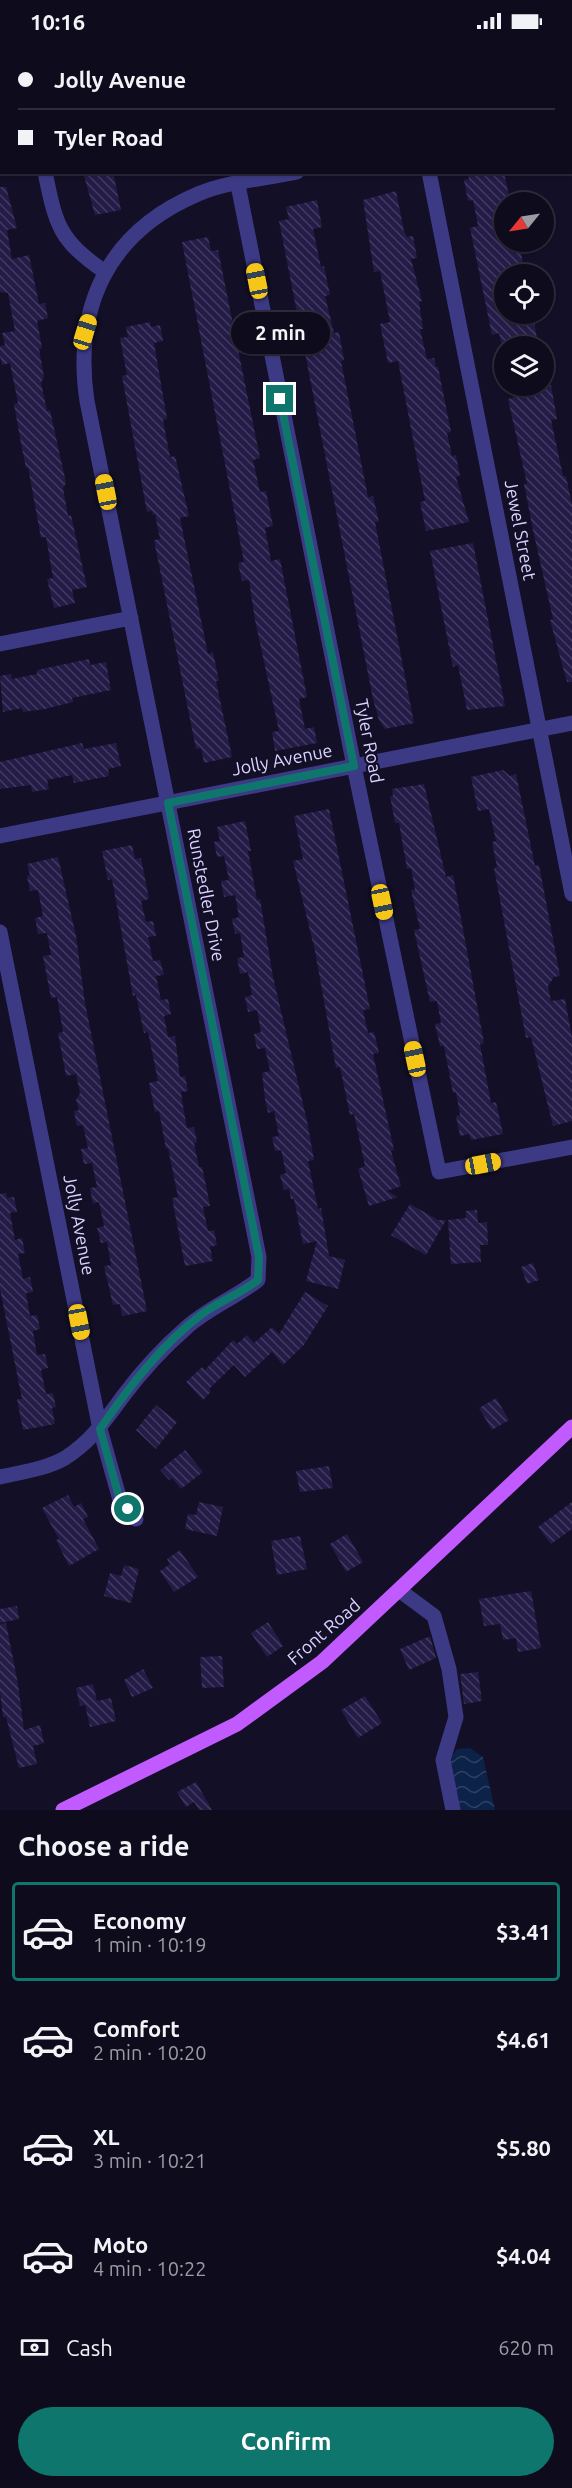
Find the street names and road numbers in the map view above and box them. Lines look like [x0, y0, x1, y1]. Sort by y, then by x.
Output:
street label: Jewel Street [501, 478, 541, 582]
street label: Tyler Road [352, 697, 388, 785]
street label: Jolly Avenue [230, 739, 334, 779]
street label: Runstedler Drive [184, 827, 230, 963]
street label: Jolly Avenue [60, 1173, 100, 1277]
street label: Front Road [283, 1594, 364, 1668]

